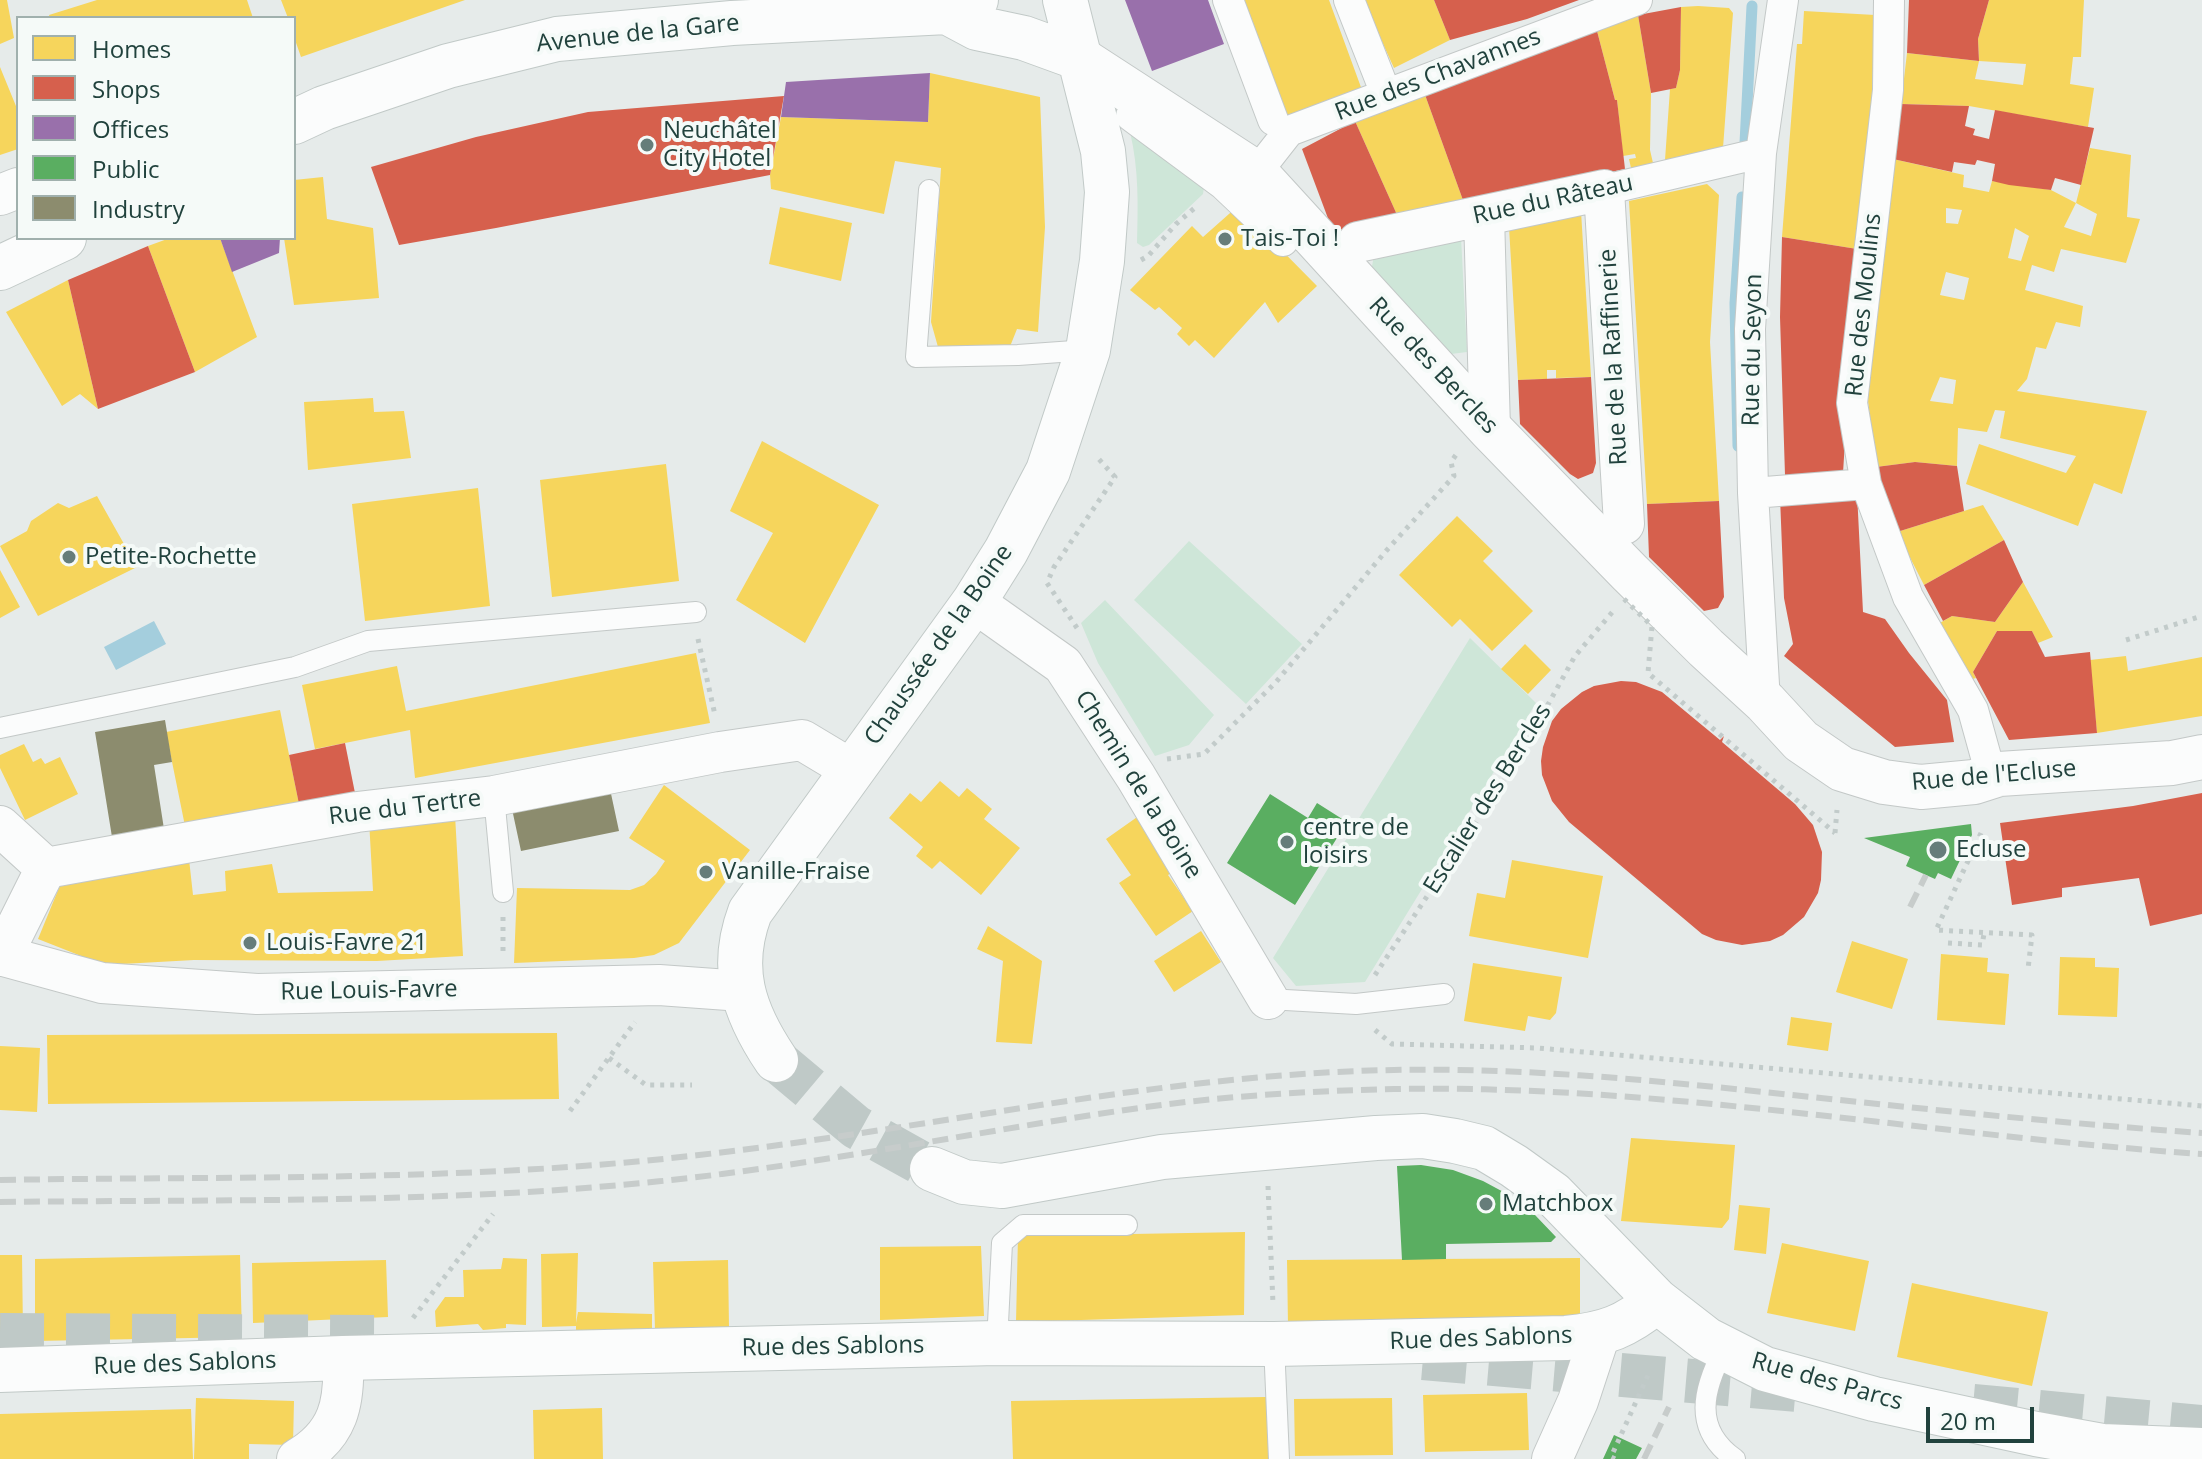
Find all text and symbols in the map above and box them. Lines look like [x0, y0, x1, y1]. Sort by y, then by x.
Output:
street label: Avenue de la Gare [535, 9, 741, 59]
legend [16, 16, 296, 240]
street label: Rue des Chavannes [1331, 23, 1545, 127]
text: Homes [92, 32, 171, 65]
text: Shops [92, 72, 160, 105]
text: Offices [92, 112, 169, 145]
place label: Neuchâtel City Hotel [663, 117, 777, 173]
marker: Neuchâtel City Hotel [638, 136, 656, 154]
text: Public [92, 152, 159, 185]
street label: Rue du Râteau [1470, 169, 1636, 231]
text: Industry [92, 192, 185, 225]
street label: Rue des Moulins [1840, 212, 1888, 398]
place label: Tais-Toi ! [1241, 225, 1339, 253]
marker: Tais-Toi ! [1216, 230, 1234, 248]
street label: Rue de la Raffinerie [1594, 248, 1634, 466]
street label: Rue du Seyon [1737, 273, 1769, 427]
street label: Rue des Bercles [1362, 292, 1504, 440]
street label: Chaussée de la Boine [859, 539, 1019, 751]
place label: Petite-Rochette [85, 543, 257, 571]
marker: Petite-Rochette [60, 548, 78, 566]
street label: Chemin de la Boine [1068, 685, 1208, 885]
street label: Escalier des Bercles [1418, 699, 1558, 899]
street label: Rue de l'Ecluse [1910, 754, 2078, 798]
street label: Rue du Tertre [327, 784, 483, 832]
place label: centre de loisirs [1303, 814, 1409, 870]
marker: centre de loisirs [1278, 833, 1296, 851]
place label: Ecluse [1956, 836, 2027, 864]
marker: Ecluse [1927, 839, 1949, 861]
place label: Vanille-Fraise [722, 858, 870, 886]
marker: Vanille-Fraise [697, 863, 715, 881]
place label: Louis-Favre 21 [266, 929, 428, 957]
marker: Louis-Favre 21 [241, 934, 259, 952]
street label: Rue Louis-Favre [280, 975, 458, 1007]
place label: Matchbox [1502, 1190, 1613, 1218]
marker: Matchbox [1477, 1195, 1495, 1213]
street label: Rue des Sablons [1389, 1321, 1573, 1357]
street label: Rue des Sablons [741, 1331, 925, 1363]
street label: Rue des Sablons [93, 1346, 277, 1382]
street label: Rue des Parcs [1748, 1347, 1906, 1417]
scale bar [1930, 1391, 2038, 1441]
text: 20 m [1940, 1404, 1996, 1437]

